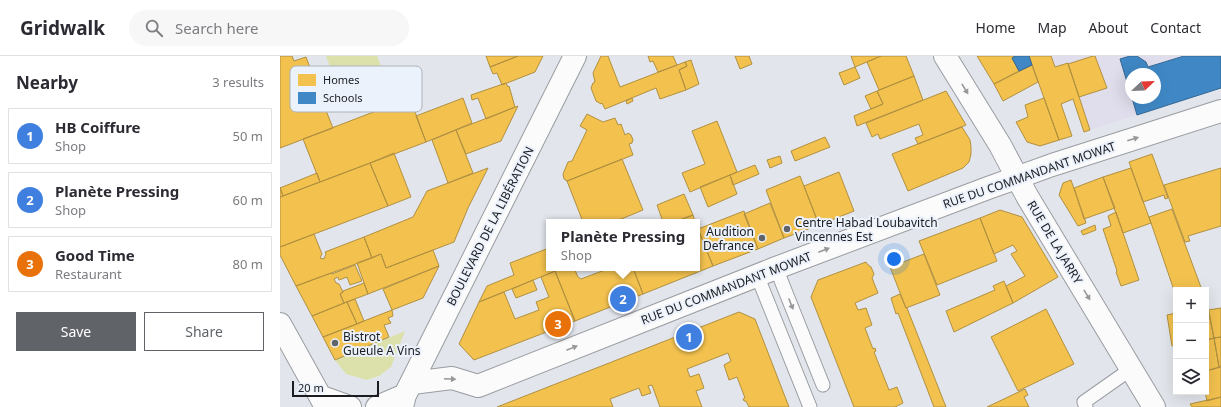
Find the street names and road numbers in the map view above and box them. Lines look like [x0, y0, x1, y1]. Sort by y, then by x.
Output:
street label: RUE DU COMMANDANT MOWAT [940, 137, 1118, 213]
street label: BOULEVARD DE LA LIBÉRATION [442, 143, 538, 309]
street label: RUE DE LA JARRY [1023, 197, 1087, 287]
street label: RUE DU COMMANDANT MOWAT [638, 247, 814, 328]

